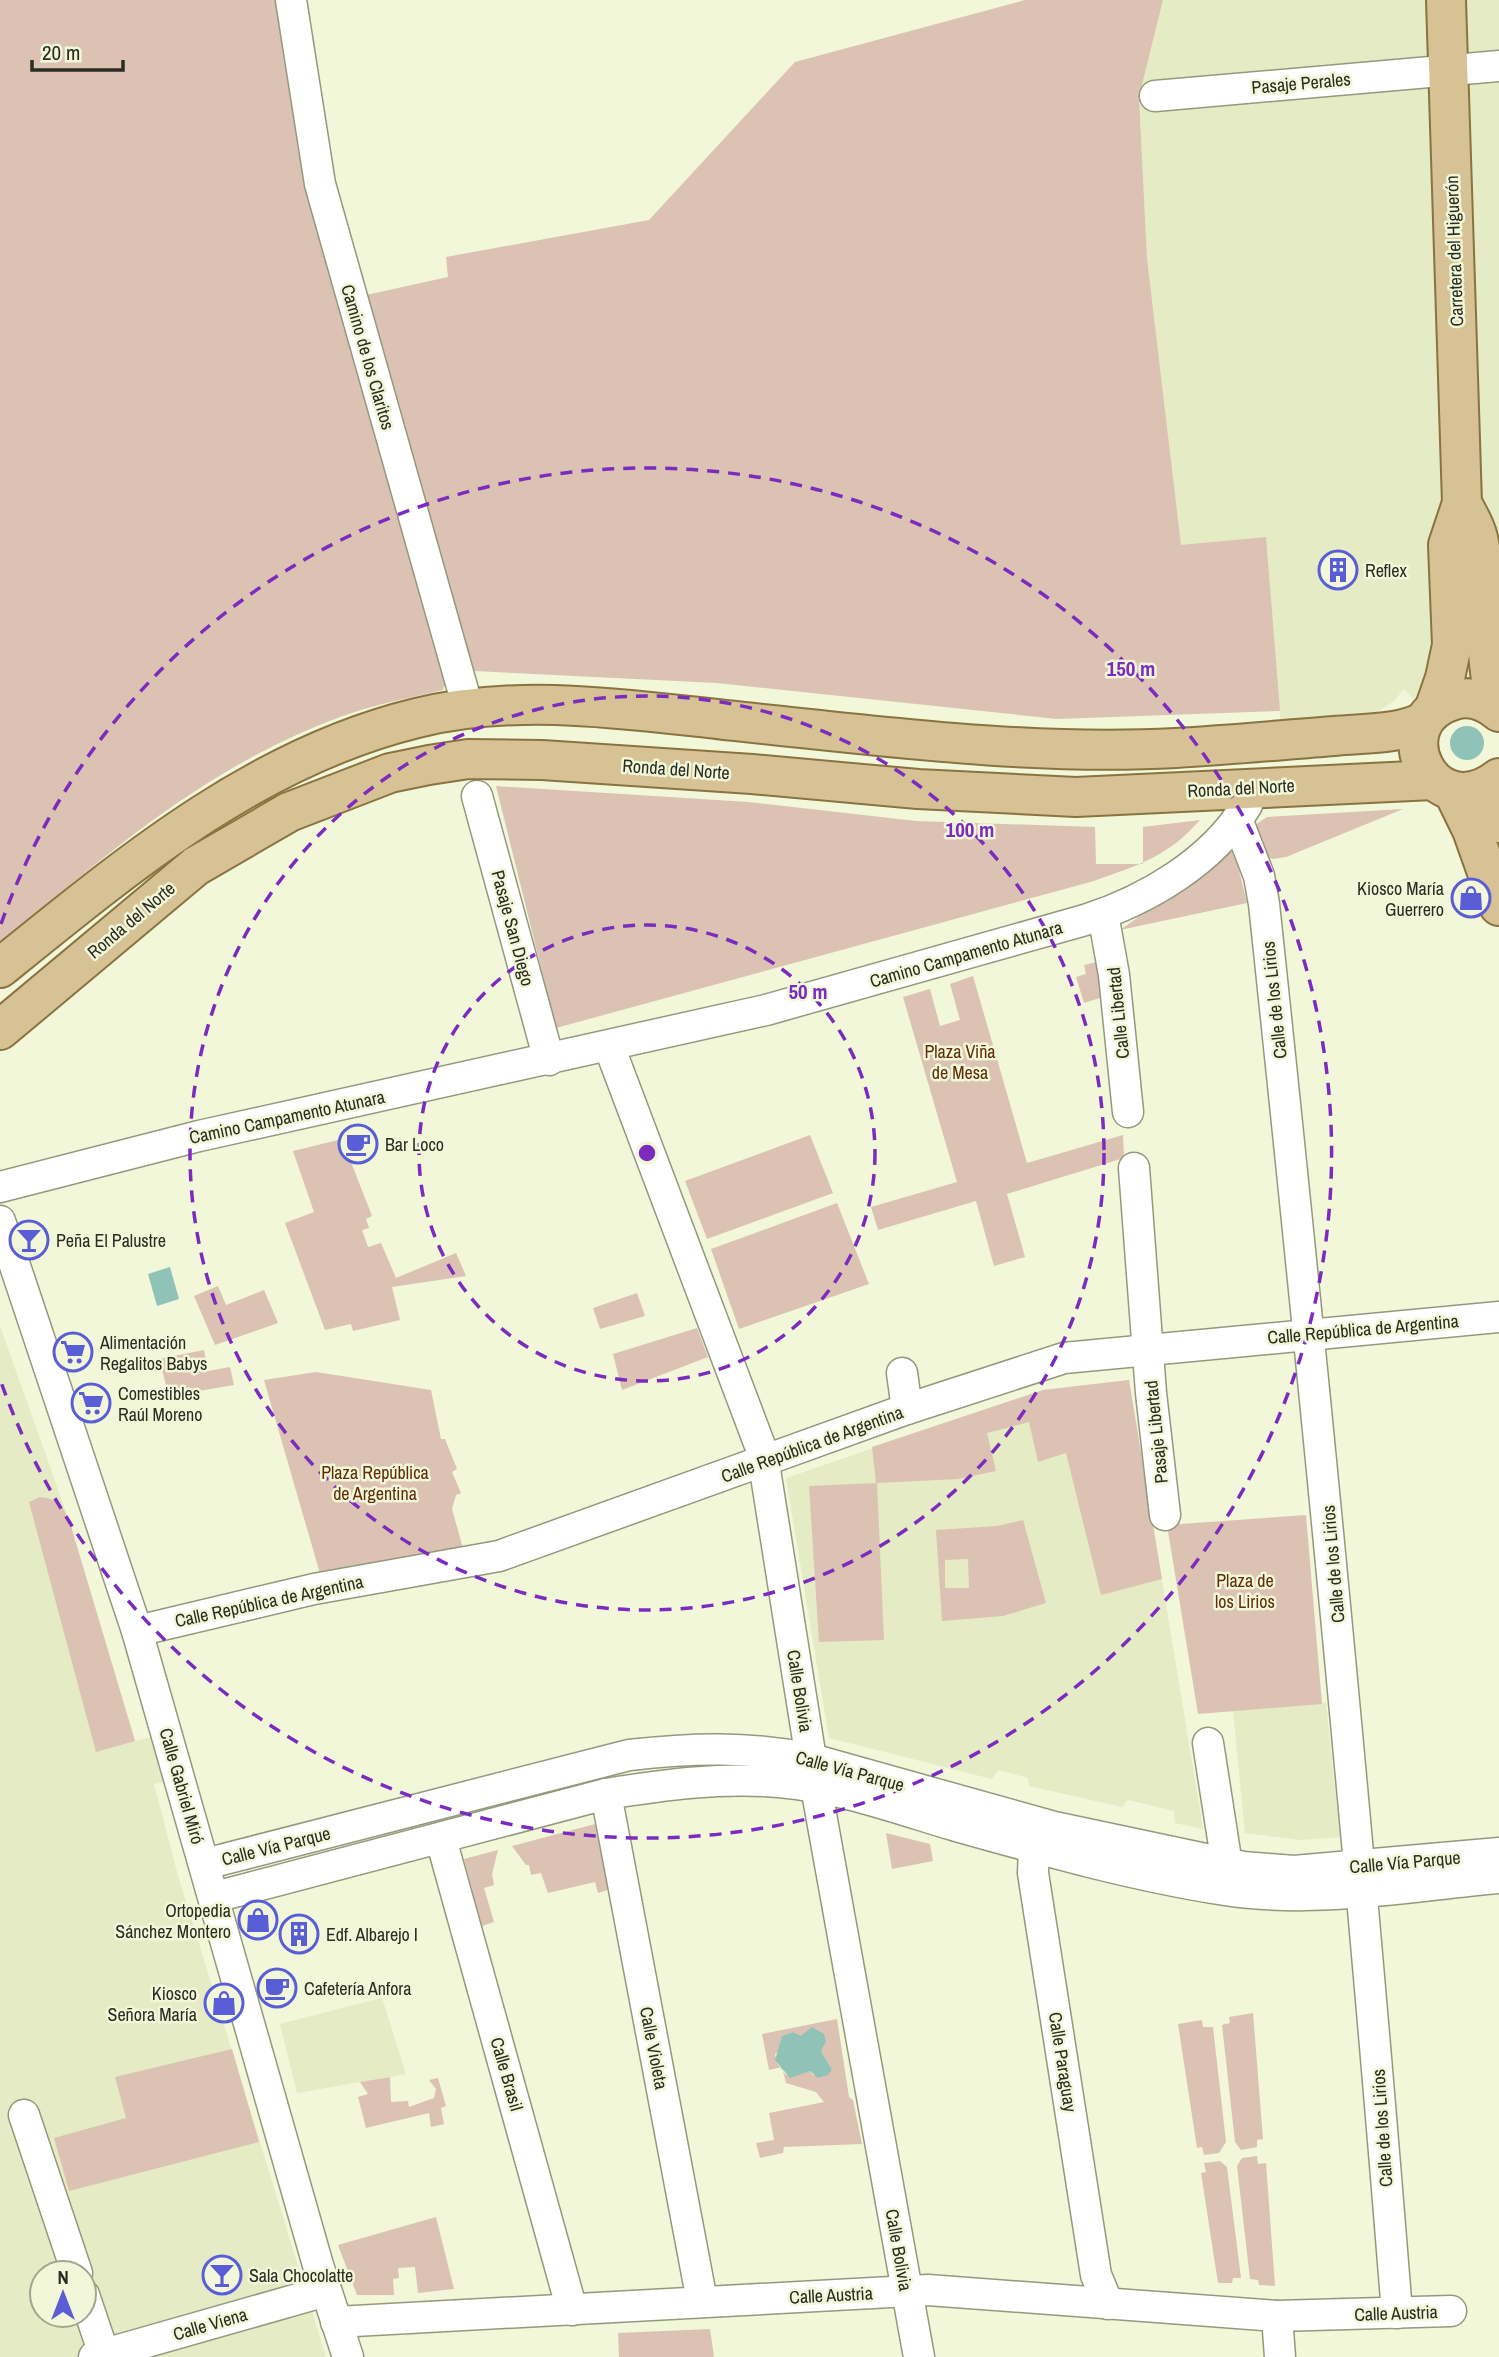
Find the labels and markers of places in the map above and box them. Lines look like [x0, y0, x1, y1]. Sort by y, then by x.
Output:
building icon: Reflex [1317, 549, 1359, 591]
place label: Reflex [1365, 558, 1407, 583]
place label: Kiosco María Guerrero [1357, 876, 1444, 922]
shop icon: Kiosco María Guerrero [1450, 877, 1492, 919]
cafe icon: Bar Loco [337, 1123, 379, 1165]
place label: Bar Loco [385, 1132, 444, 1157]
centre of rings [635, 1141, 659, 1165]
bar icon: Peña El Palustre [8, 1219, 50, 1261]
place label: Peña El Palustre [56, 1228, 166, 1253]
place label: Alimentación Regalitos Babys [99, 1330, 207, 1376]
supermarket icon: Alimentación Regalitos Babys [52, 1331, 94, 1373]
place label: Comestibles Raúl Moreno [118, 1381, 203, 1427]
supermarket icon: Comestibles Raúl Moreno [70, 1382, 112, 1424]
place label: Ortopedia Sánchez Montero [115, 1898, 231, 1944]
shop icon: Ortopedia Sánchez Montero [237, 1899, 279, 1941]
building icon: Edf. Albarejo I [278, 1913, 320, 1955]
place label: Edf. Albarejo I [326, 1922, 418, 1947]
cafe icon: Cafetería Anfora [256, 1967, 298, 2009]
place label: Cafetería Anfora [304, 1976, 412, 2001]
place label: Kiosco Señora María [108, 1981, 197, 2027]
shop icon: Kiosco Señora María [203, 1982, 245, 2024]
bar icon: Sala Chocolatte [201, 2254, 243, 2296]
place label: Sala Chocolatte [249, 2263, 353, 2288]

